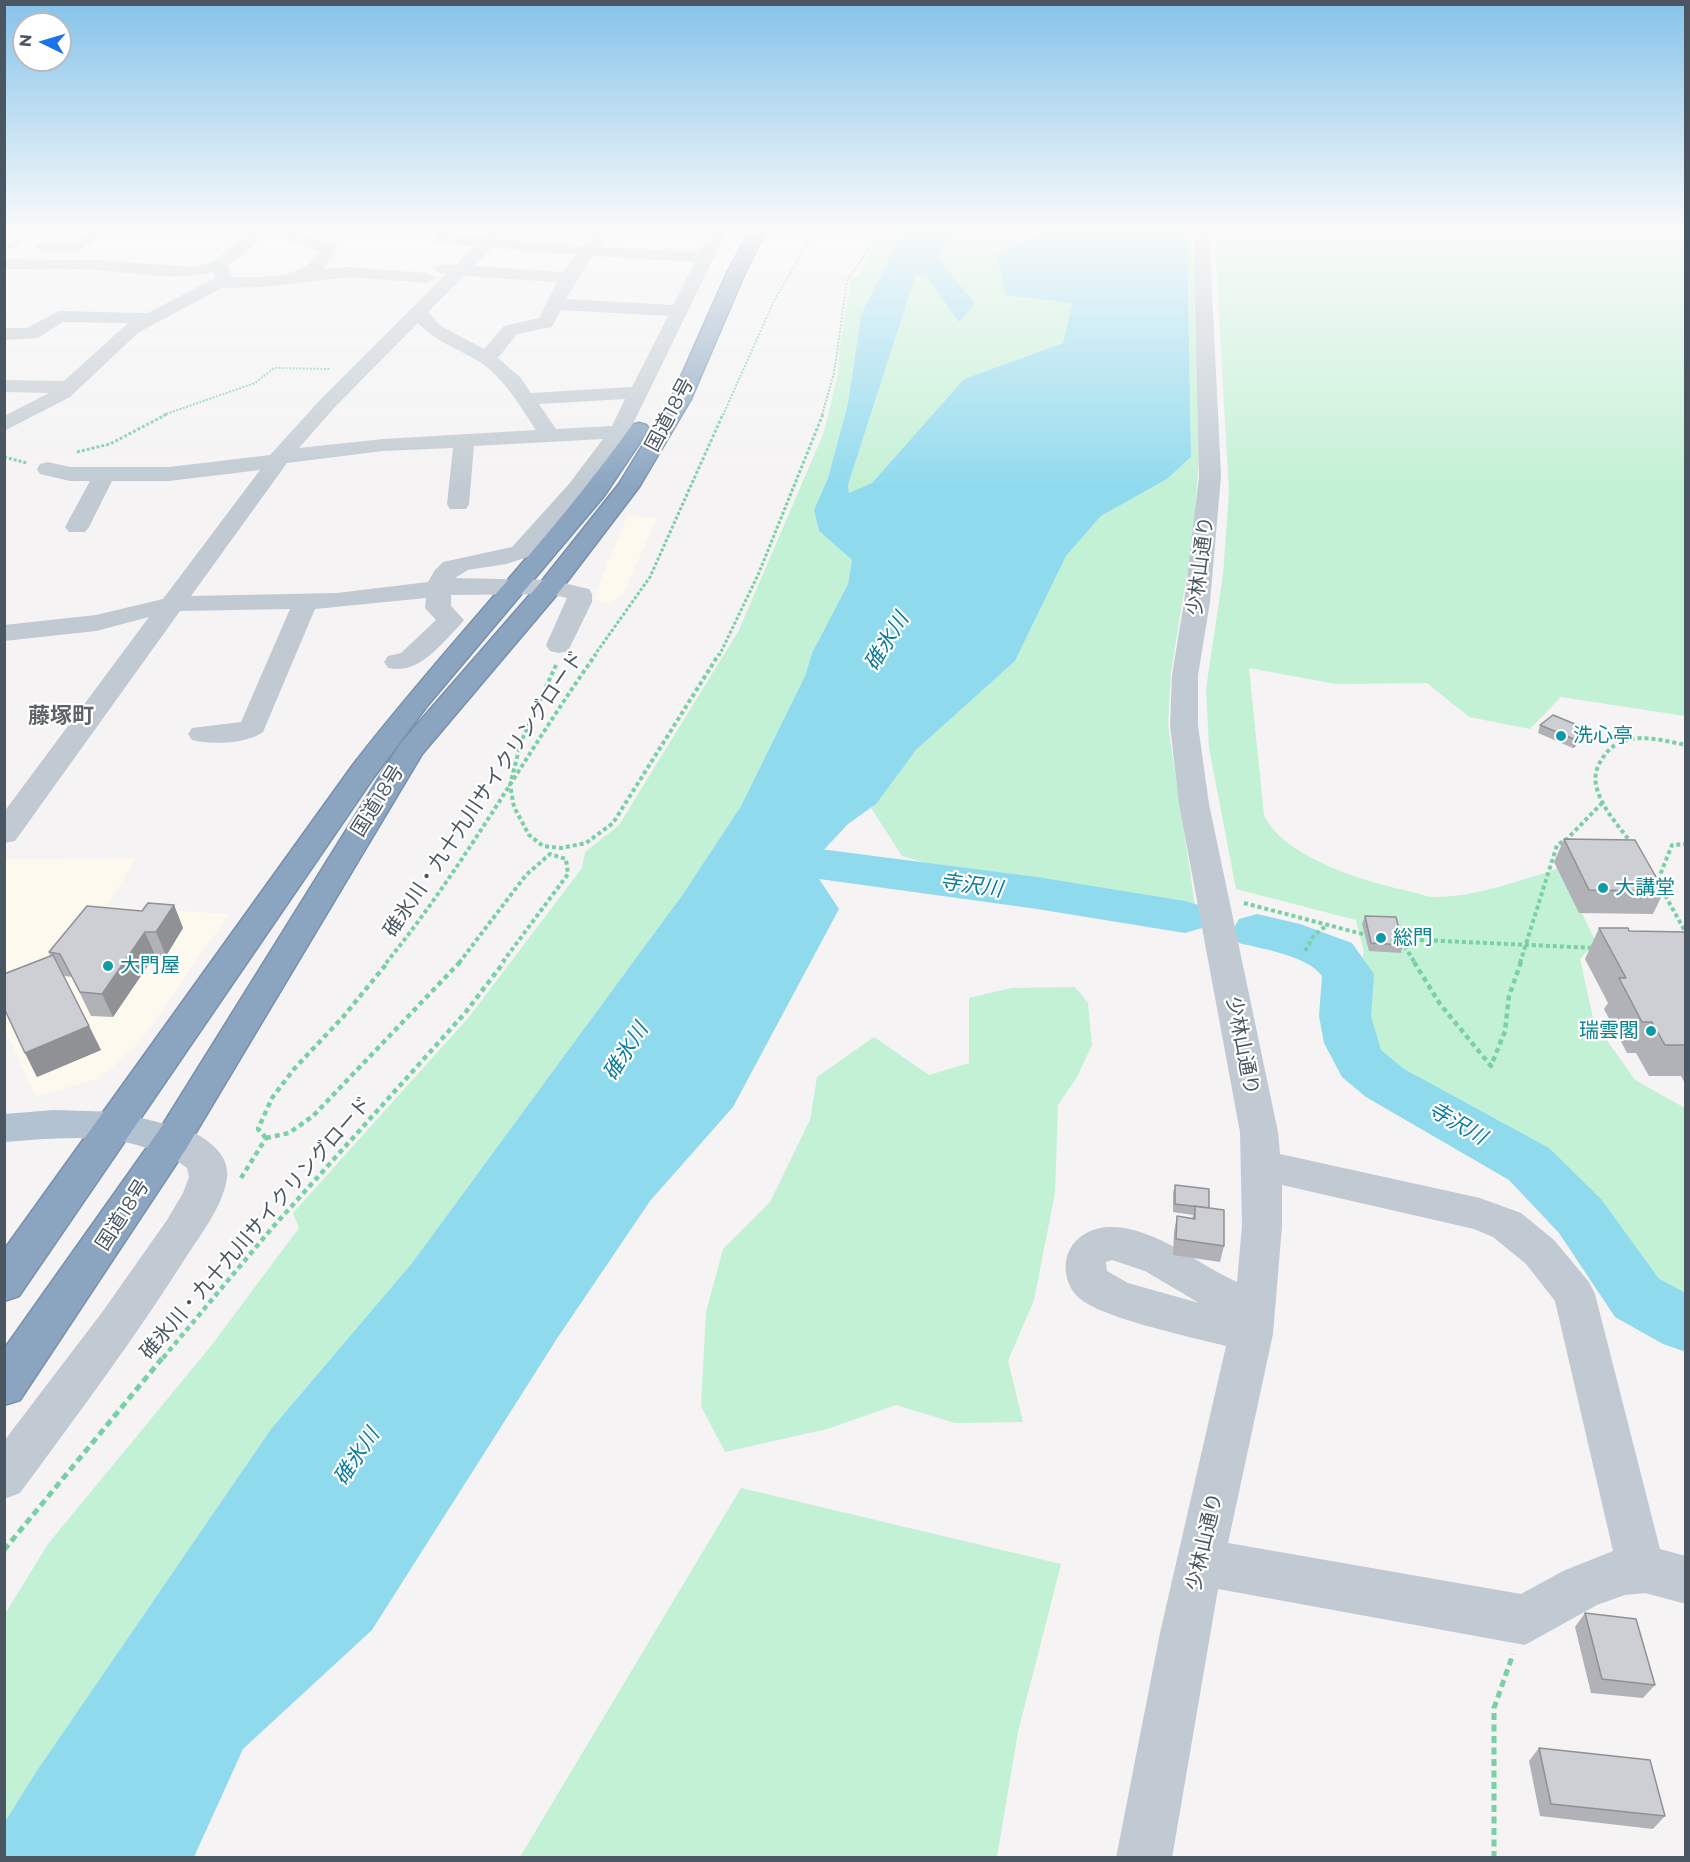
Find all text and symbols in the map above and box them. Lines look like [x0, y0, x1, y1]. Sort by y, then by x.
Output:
north arrow [12, 12, 72, 72]
text: N [16, 33, 36, 48]
street label: 国道18号 [641, 374, 699, 456]
street label: 少林山通り [1183, 515, 1219, 617]
water label: 碓氷川 [860, 609, 914, 675]
street label: 碓氷川・九十九川サイクリングロード [379, 646, 589, 942]
district label: 藤塚町 [28, 704, 94, 730]
place label: 洗心亭 [1573, 724, 1633, 748]
marker: 洗心亭 [1554, 729, 1568, 743]
street label: 国道18号 [347, 761, 409, 841]
water label: 寺沢川 [938, 869, 1004, 903]
place label: 大講堂 [1615, 876, 1675, 900]
marker: 大講堂 [1596, 881, 1610, 895]
place label: 総門 [1393, 926, 1433, 950]
marker: 総門 [1374, 931, 1388, 945]
place label: 大門屋 [120, 954, 180, 978]
marker: 大門屋 [101, 959, 115, 973]
street label: 少林山通り [1221, 995, 1263, 1097]
water label: 碓氷川 [598, 1019, 654, 1085]
place label: 瑞雲閣 [1579, 1019, 1639, 1043]
marker: 瑞雲閣 [1644, 1024, 1658, 1038]
street label: 碓氷川・九十九川サイクリングロード [135, 1092, 377, 1364]
water label: 寺沢川 [1423, 1097, 1491, 1151]
street label: 国道18号 [91, 1175, 155, 1255]
water label: 碓氷川 [329, 1424, 385, 1490]
street label: 少林山通り [1182, 1491, 1228, 1593]

